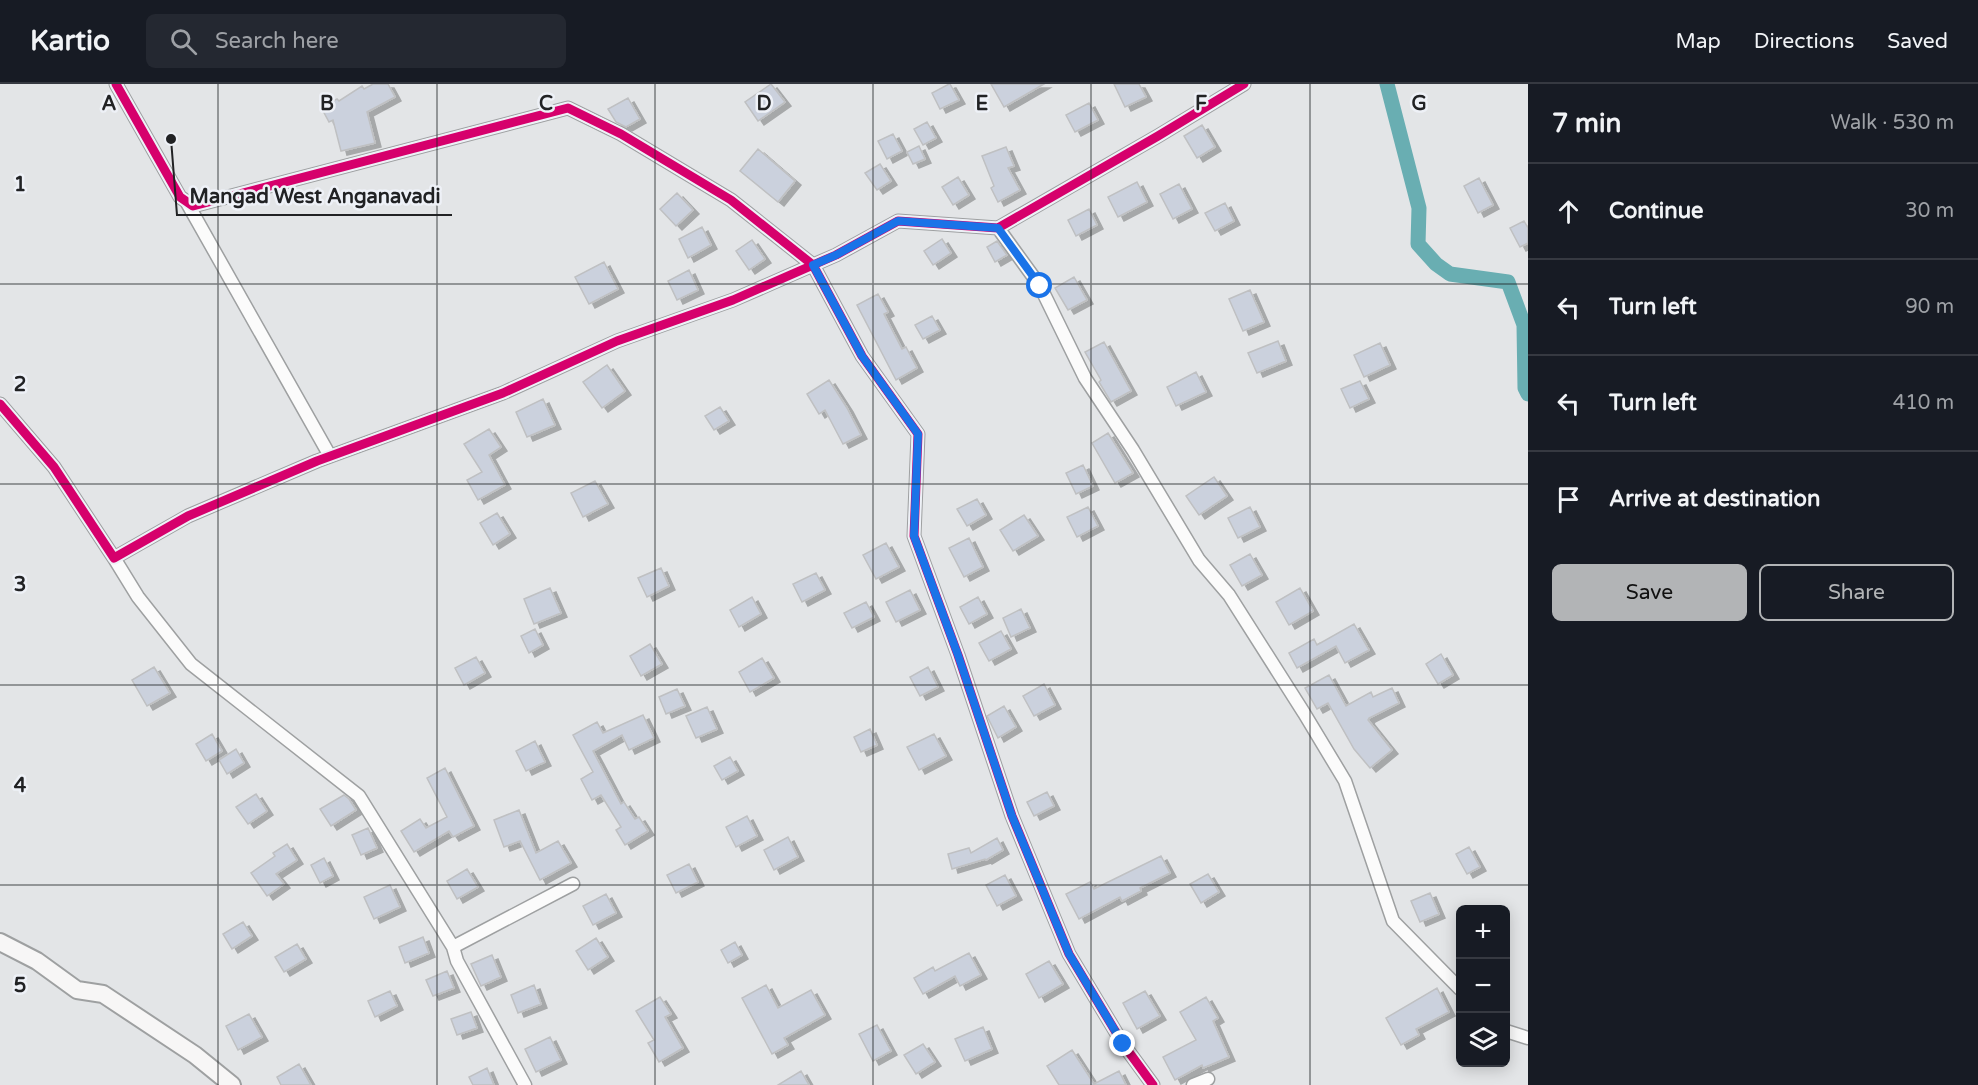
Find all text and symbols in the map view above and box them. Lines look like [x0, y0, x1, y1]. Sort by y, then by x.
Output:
search box [146, 14, 566, 68]
text: Kartio [30, 24, 110, 58]
icon: search [167, 25, 200, 58]
text: Search here [215, 28, 339, 54]
text: Map [1675, 29, 1721, 54]
text: Directions [1754, 29, 1854, 54]
text: Saved [1887, 29, 1948, 54]
text: A [102, 92, 117, 116]
text: B [320, 92, 334, 116]
text: C [539, 92, 553, 116]
text: D [756, 92, 772, 116]
text: E [976, 92, 989, 116]
text: F [1195, 92, 1207, 116]
text: G [1411, 92, 1427, 116]
text: 7 min [1552, 108, 1621, 139]
text: Walk · 530 m [1831, 111, 1954, 135]
text: 1 [14, 173, 26, 197]
callout: Mangad West Anganavadi [177, 177, 452, 215]
text: Mangad West Anganavadi [190, 185, 440, 209]
icon: ahead [1552, 195, 1585, 228]
text: Continue [1609, 198, 1704, 224]
text: 30 m [1905, 199, 1954, 223]
route start [1026, 272, 1052, 298]
icon: left [1552, 291, 1585, 324]
text: Turn left [1609, 294, 1697, 320]
text: 90 m [1905, 295, 1954, 319]
text: 2 [14, 373, 26, 397]
icon: left [1552, 387, 1585, 420]
text: Turn left [1609, 390, 1697, 416]
text: 410 m [1893, 391, 1954, 415]
icon: arrive [1552, 483, 1585, 516]
text: Arrive at destination [1609, 486, 1820, 512]
button: Save [1552, 564, 1747, 621]
button: Share [1759, 564, 1954, 621]
text: 3 [14, 573, 26, 597]
text: 4 [14, 774, 27, 798]
map controls [1456, 905, 1510, 1067]
button: + [1456, 905, 1510, 959]
button: − [1456, 959, 1510, 1013]
text: 5 [14, 974, 26, 998]
button: layers [1456, 1013, 1510, 1067]
route end [1109, 1030, 1135, 1056]

